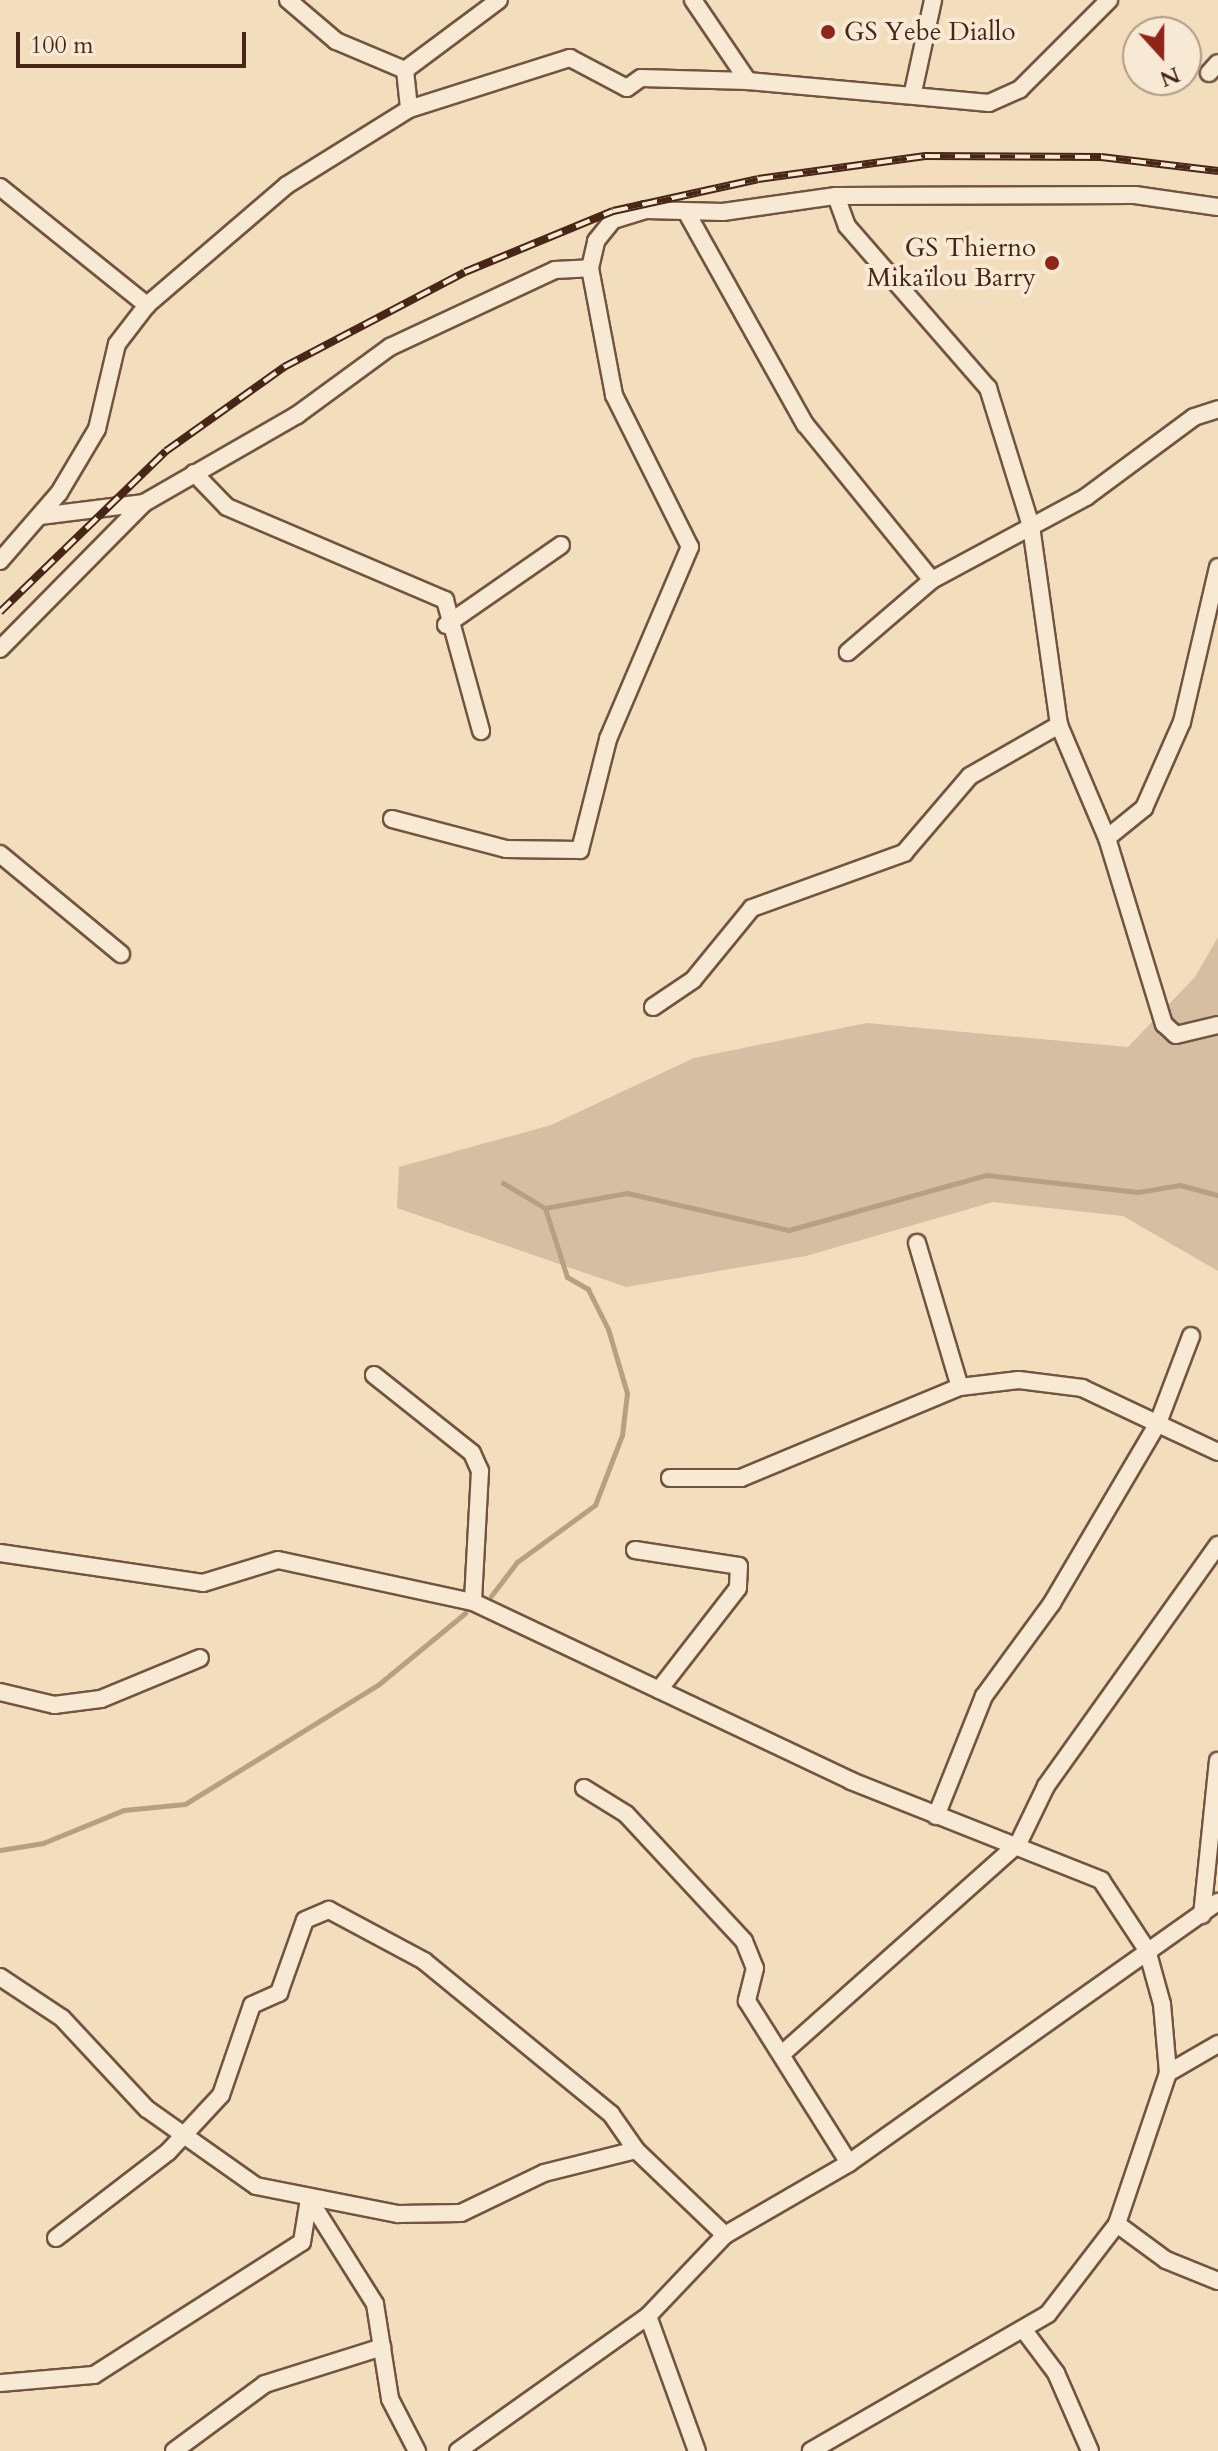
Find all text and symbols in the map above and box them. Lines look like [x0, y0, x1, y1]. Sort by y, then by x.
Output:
scale bar [20, 16, 250, 66]
place label: GS Yebe Diallo [844, 16, 1015, 48]
north arrow [1122, 16, 1202, 96]
marker: GS Yebe Diallo [819, 23, 837, 41]
text: 100 m [30, 29, 94, 62]
text: N [1156, 59, 1184, 94]
place label: GS Thierno Mikaïlou Barry [867, 232, 1036, 294]
marker: GS Thierno Mikaïlou Barry [1043, 254, 1061, 272]

